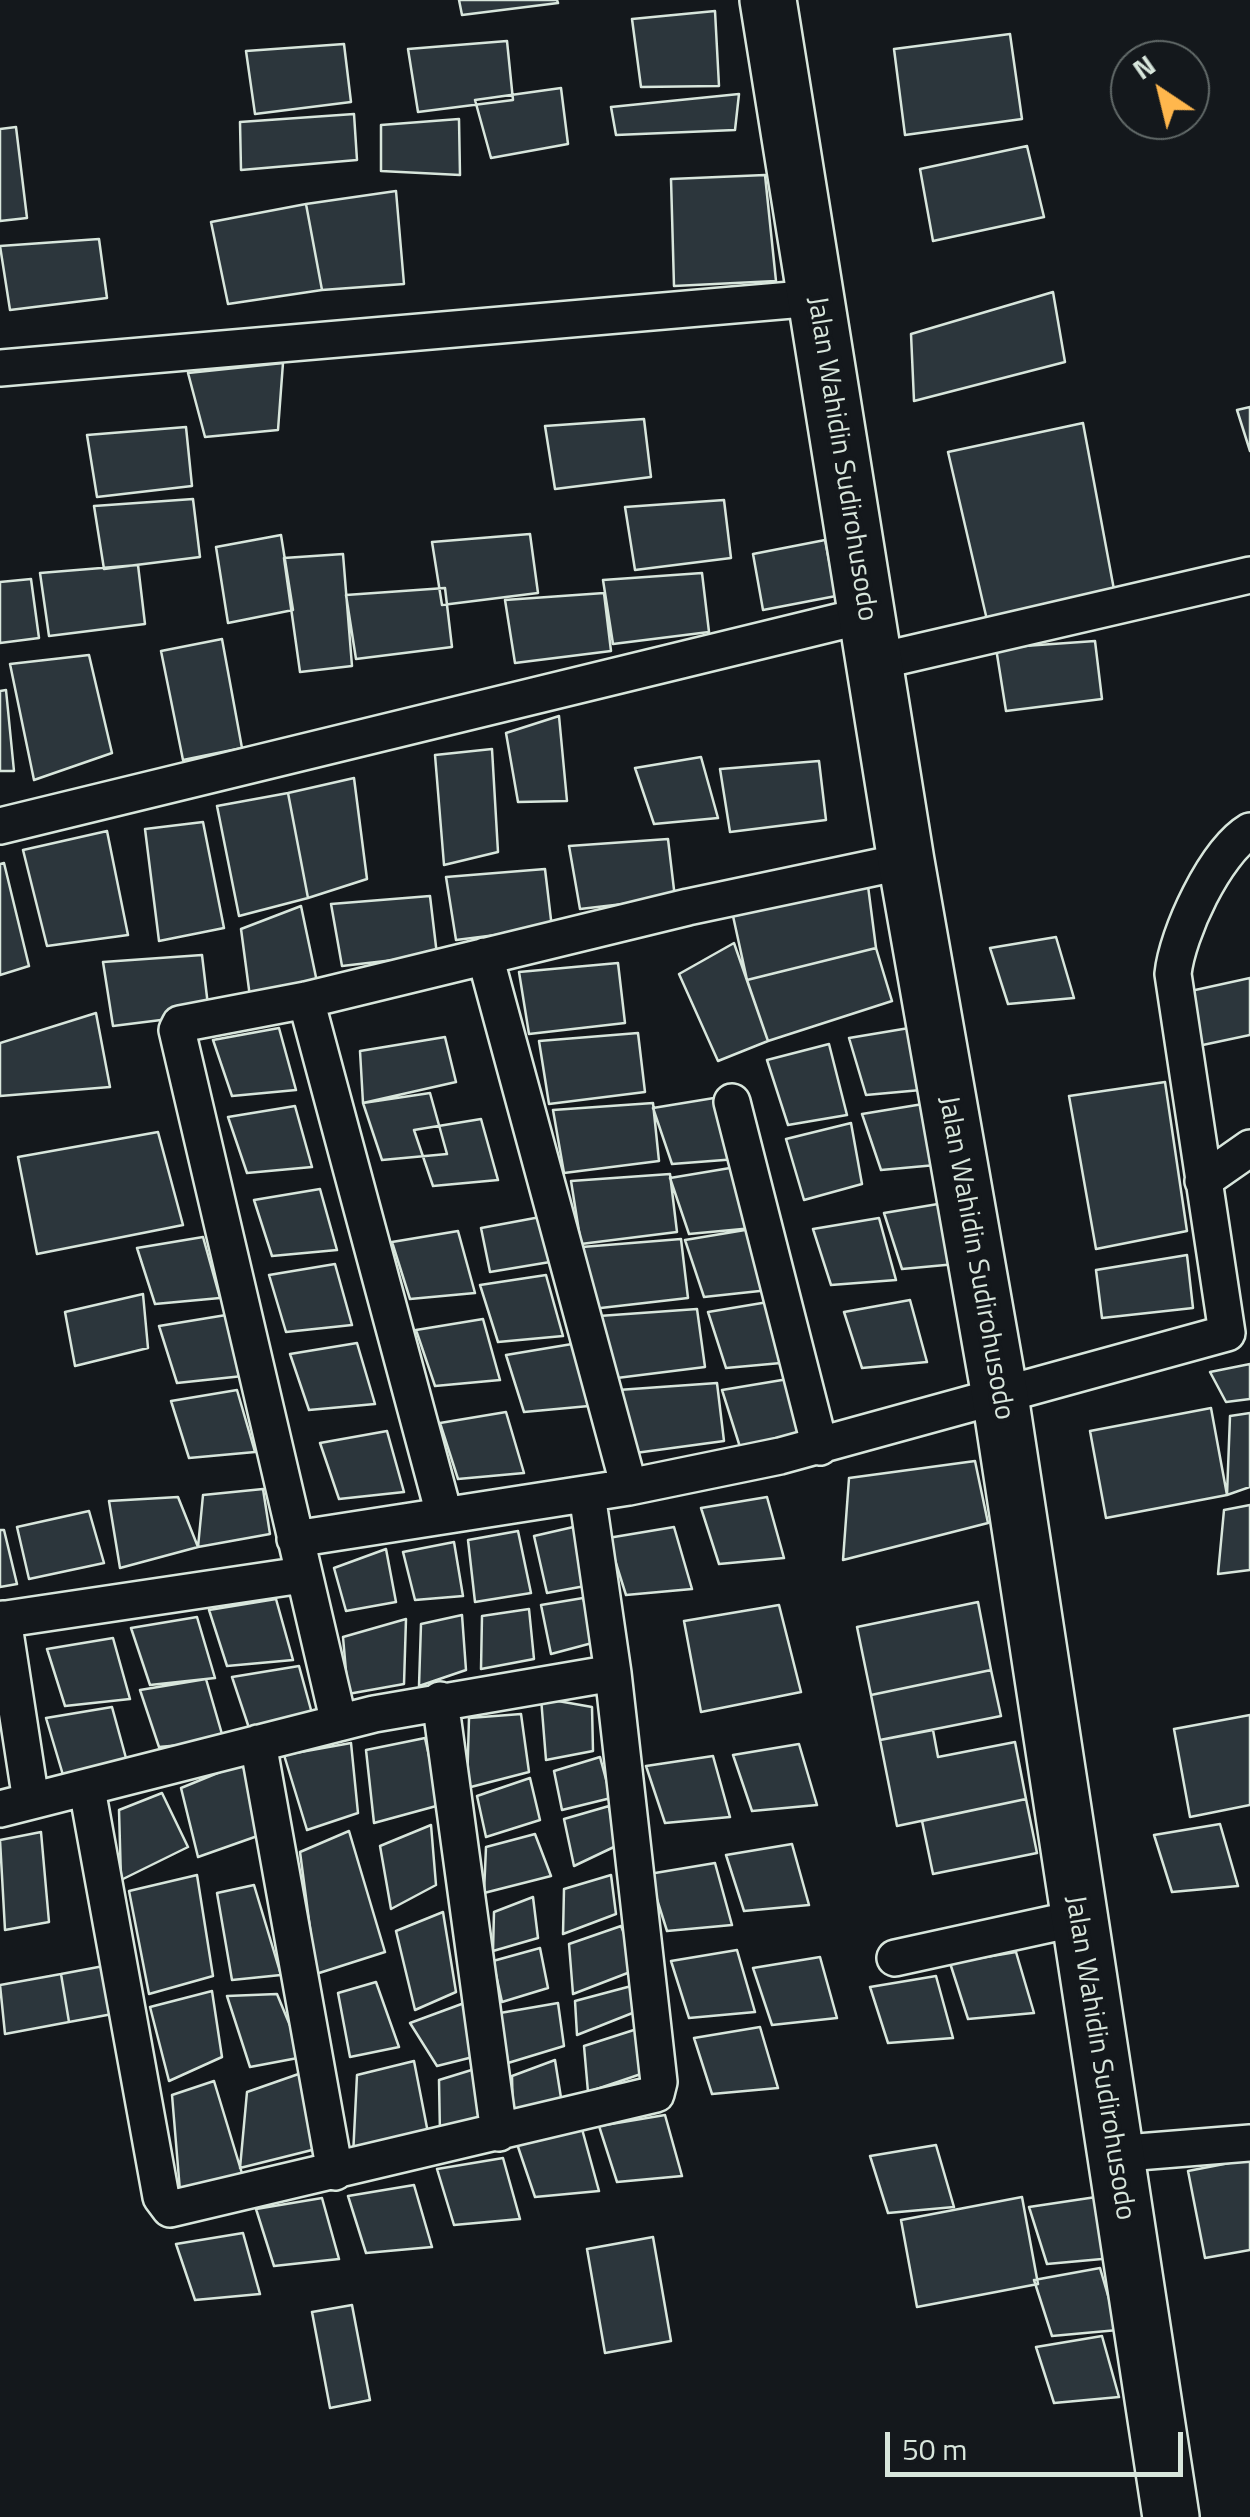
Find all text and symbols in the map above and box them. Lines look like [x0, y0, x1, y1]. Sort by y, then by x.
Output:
north arrow [1110, 40, 1210, 140]
text: N [1123, 43, 1164, 90]
street label: Jalan Wahidin Sudirohusodo [799, 294, 883, 624]
street label: Jalan Wahidin Sudirohusodo [930, 1094, 1020, 1422]
street label: Jalan Wahidin Sudirohusodo [1057, 1893, 1141, 2223]
scale bar [890, 2412, 1188, 2474]
text: 50 m [902, 2426, 967, 2472]

